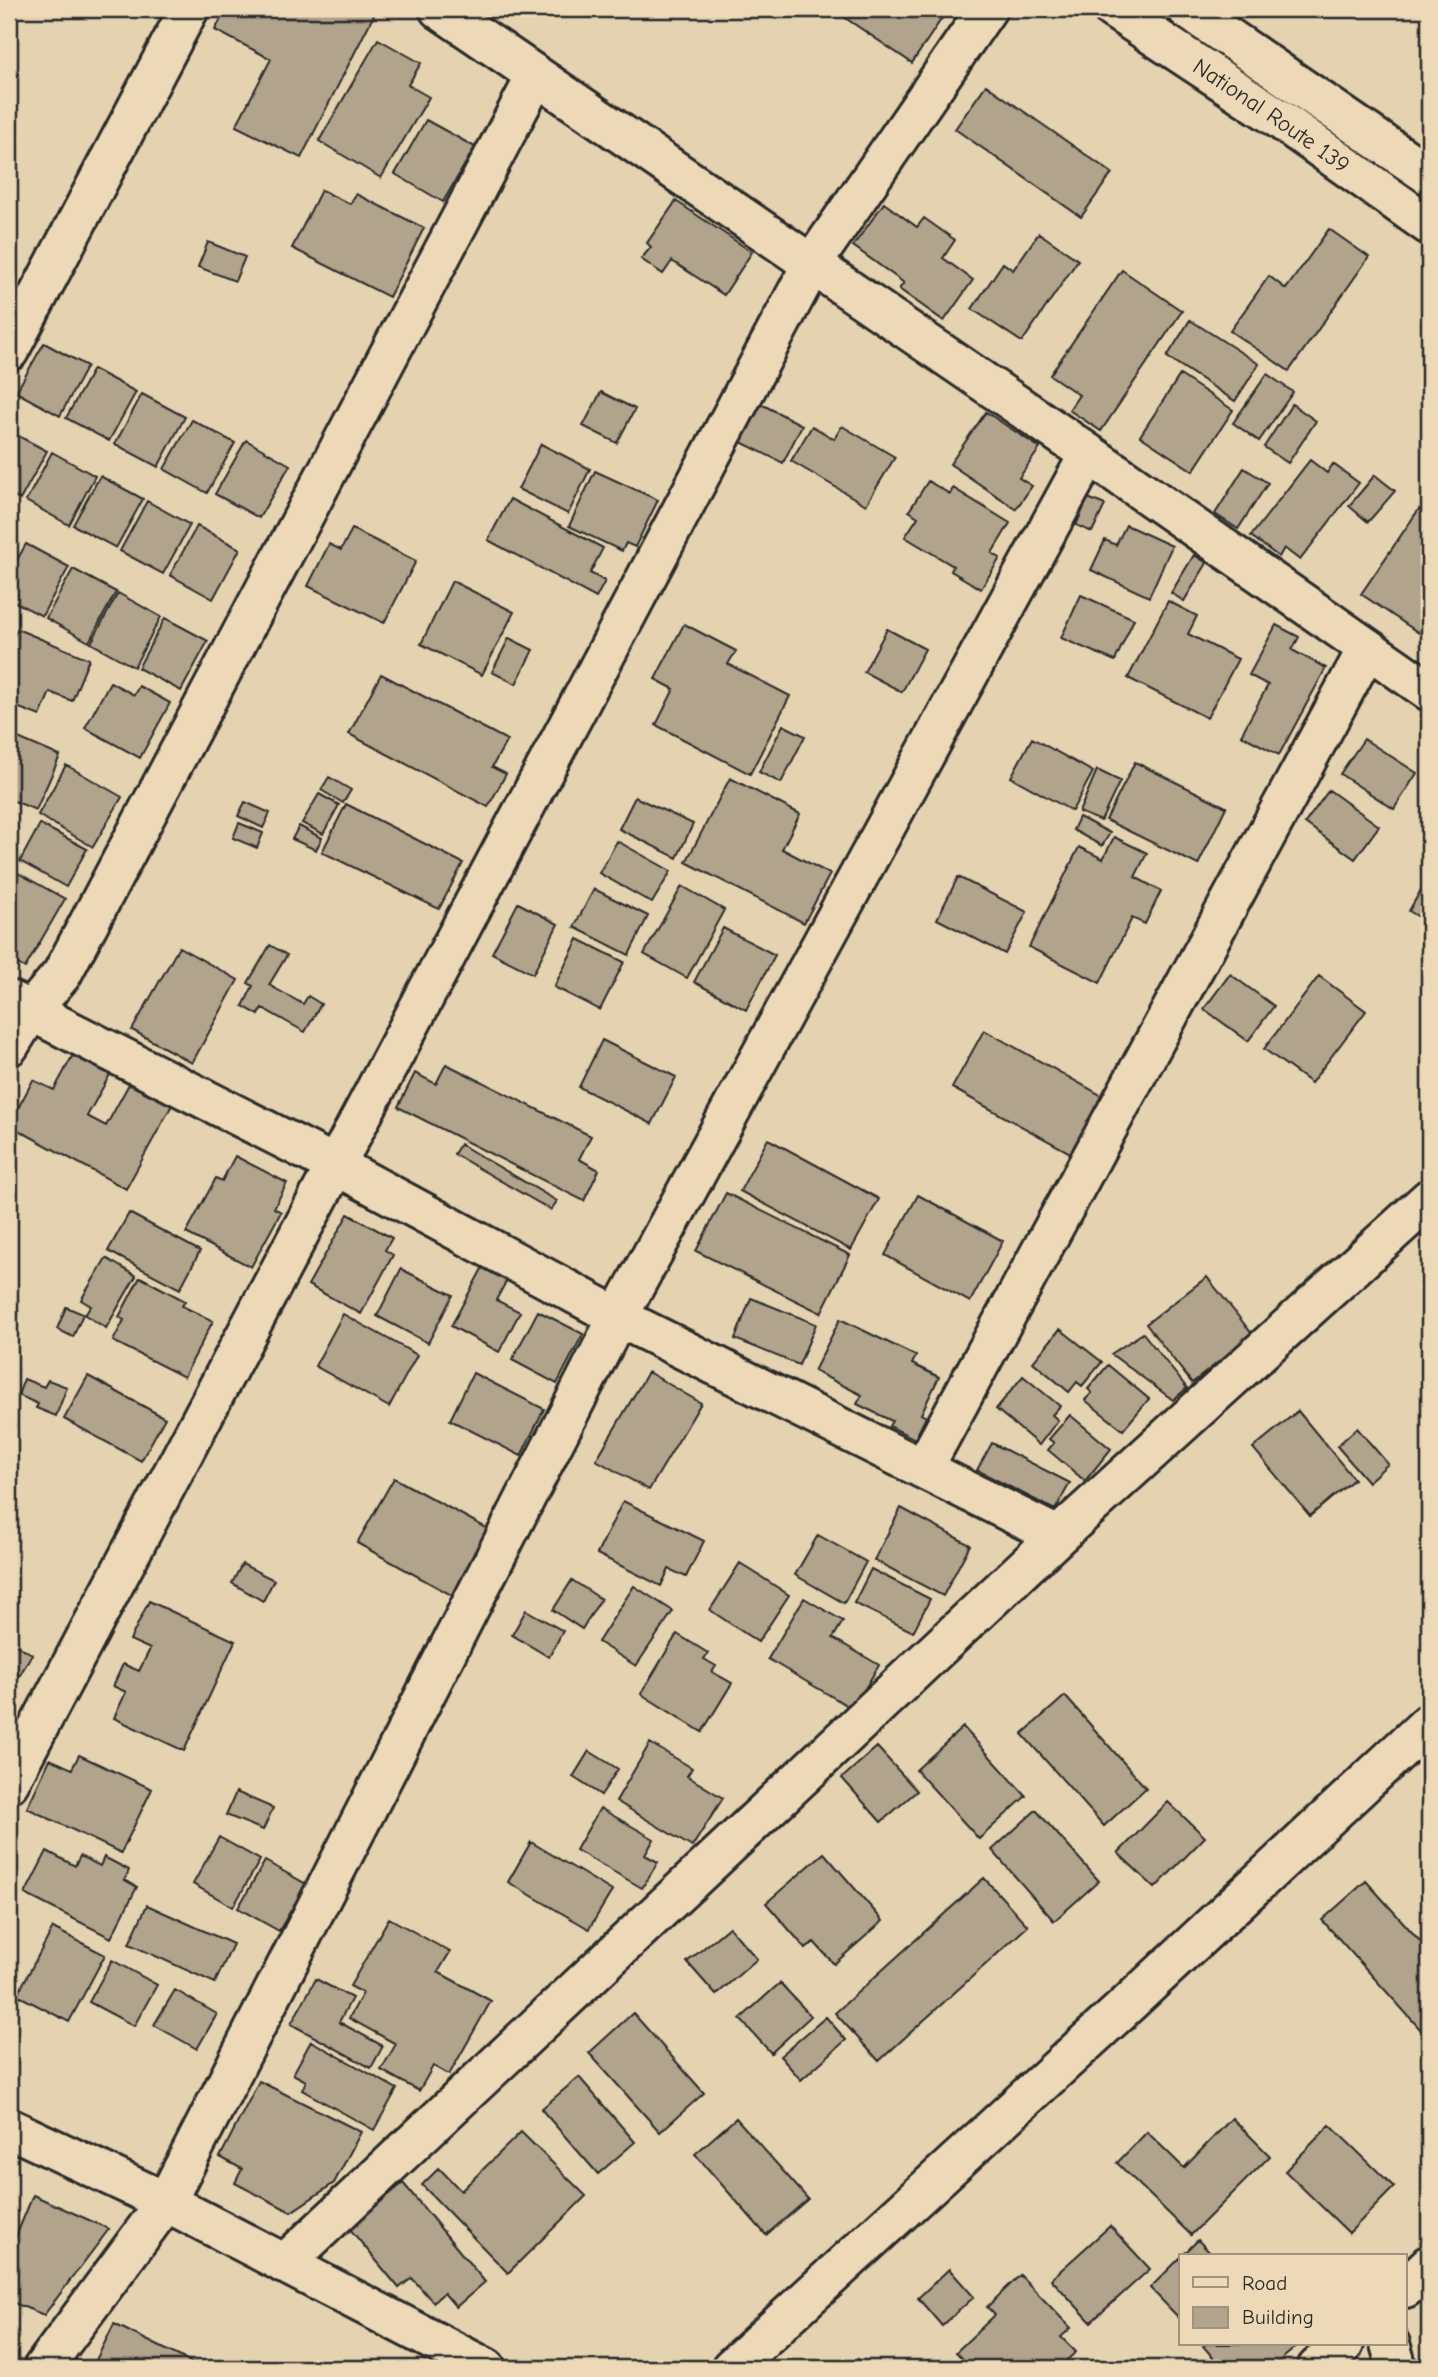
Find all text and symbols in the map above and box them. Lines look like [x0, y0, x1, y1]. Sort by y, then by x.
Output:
street label: National Route 139 [1188, 53, 1355, 179]
legend [1179, 2254, 1406, 2346]
text: Road [1242, 2271, 1287, 2295]
text: Building [1242, 2305, 1314, 2329]

